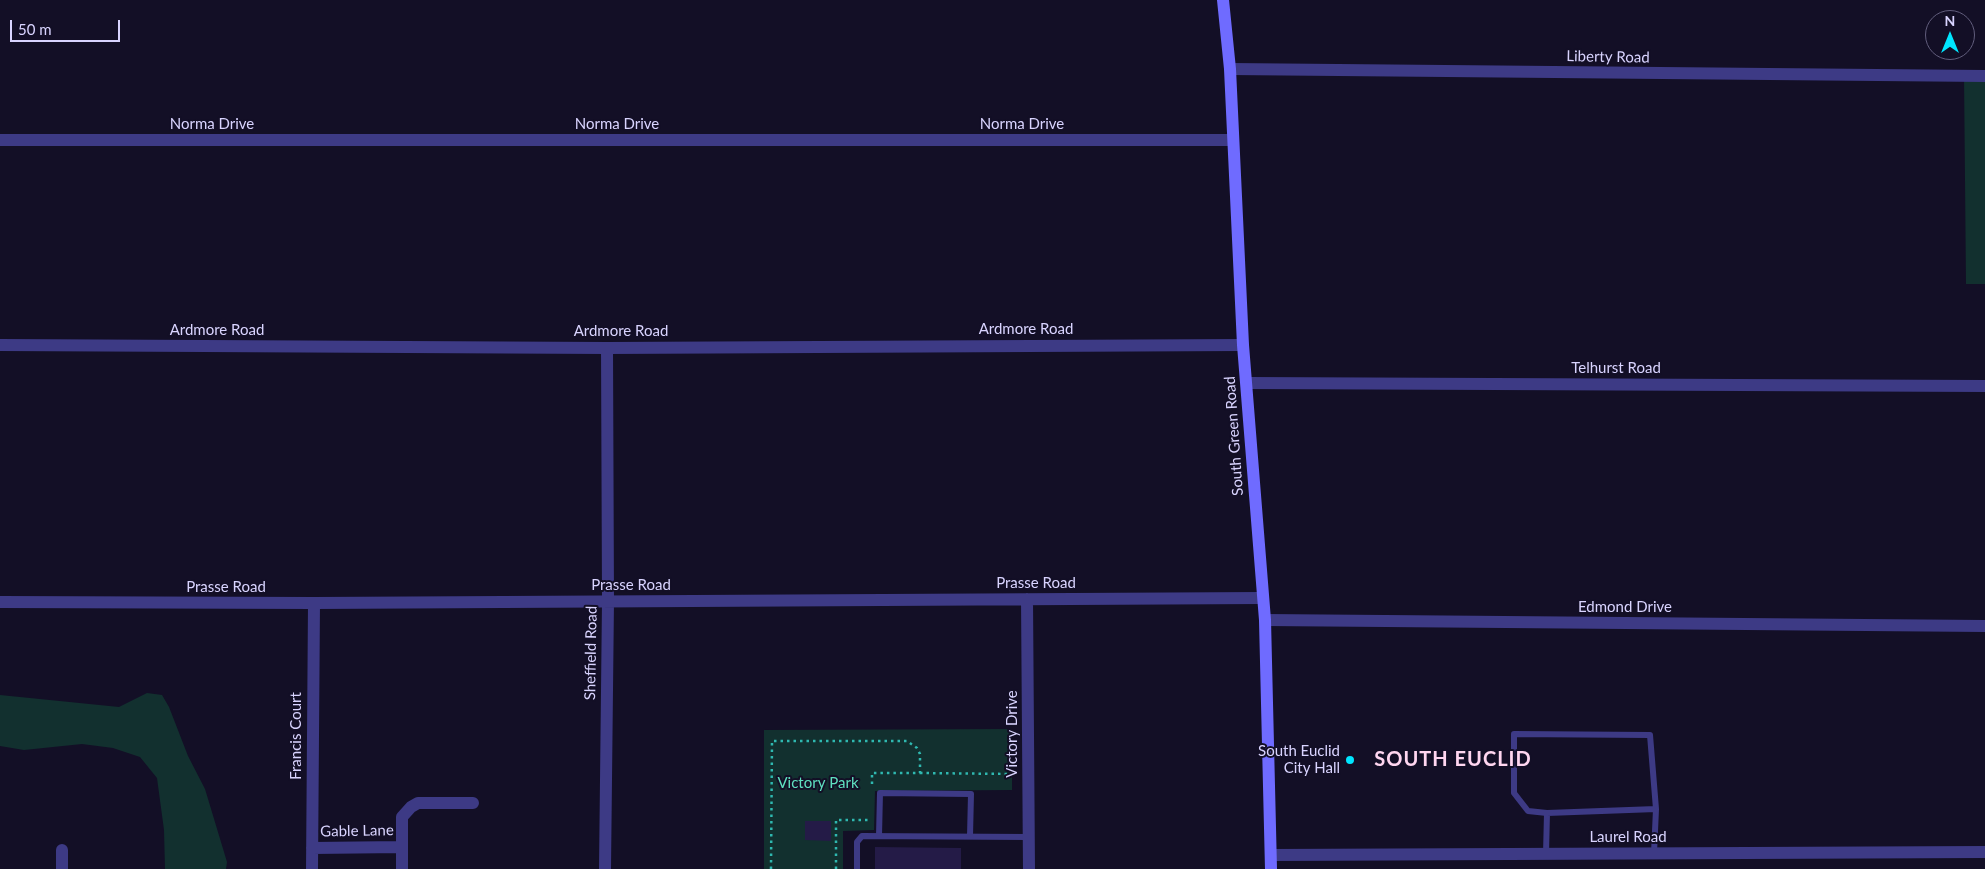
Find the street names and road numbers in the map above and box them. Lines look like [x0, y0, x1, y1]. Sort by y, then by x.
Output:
street label: Liberty Road [1566, 47, 1650, 67]
street label: Norma Drive [170, 115, 254, 133]
street label: Norma Drive [575, 115, 659, 133]
street label: Norma Drive [980, 115, 1064, 133]
street label: Ardmore Road [979, 320, 1073, 338]
street label: Ardmore Road [170, 321, 264, 339]
street label: Ardmore Road [574, 322, 668, 340]
street label: Telhurst Road [1571, 359, 1661, 377]
street label: South Green Road [1221, 376, 1247, 496]
street label: Prasse Road [996, 574, 1076, 592]
street label: Prasse Road [591, 576, 671, 594]
street label: Prasse Road [186, 578, 266, 596]
street label: Edmond Drive [1578, 598, 1672, 616]
street label: Sheffield Road [581, 606, 601, 700]
street label: Victory Drive [1003, 690, 1021, 778]
street label: Francis Court [287, 692, 305, 780]
street label: Gable Lane [320, 821, 394, 841]
street label: Laurel Road [1589, 828, 1667, 846]

